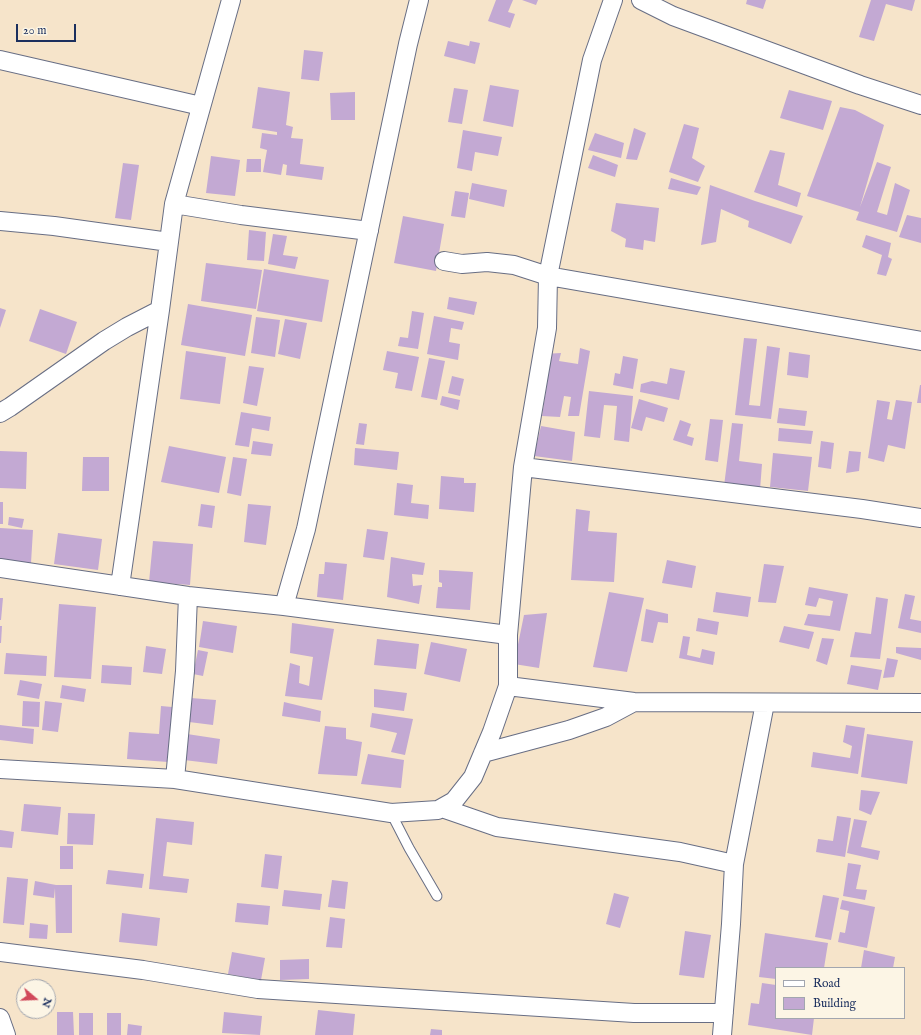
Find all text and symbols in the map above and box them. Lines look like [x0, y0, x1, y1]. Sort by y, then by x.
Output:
scale bar [18, 16, 78, 42]
text: 20 m [23, 23, 46, 38]
legend [775, 967, 905, 1019]
text: Road [813, 976, 840, 991]
north arrow [16, 979, 56, 1019]
text: N [38, 996, 55, 1009]
text: Building [813, 996, 856, 1011]

